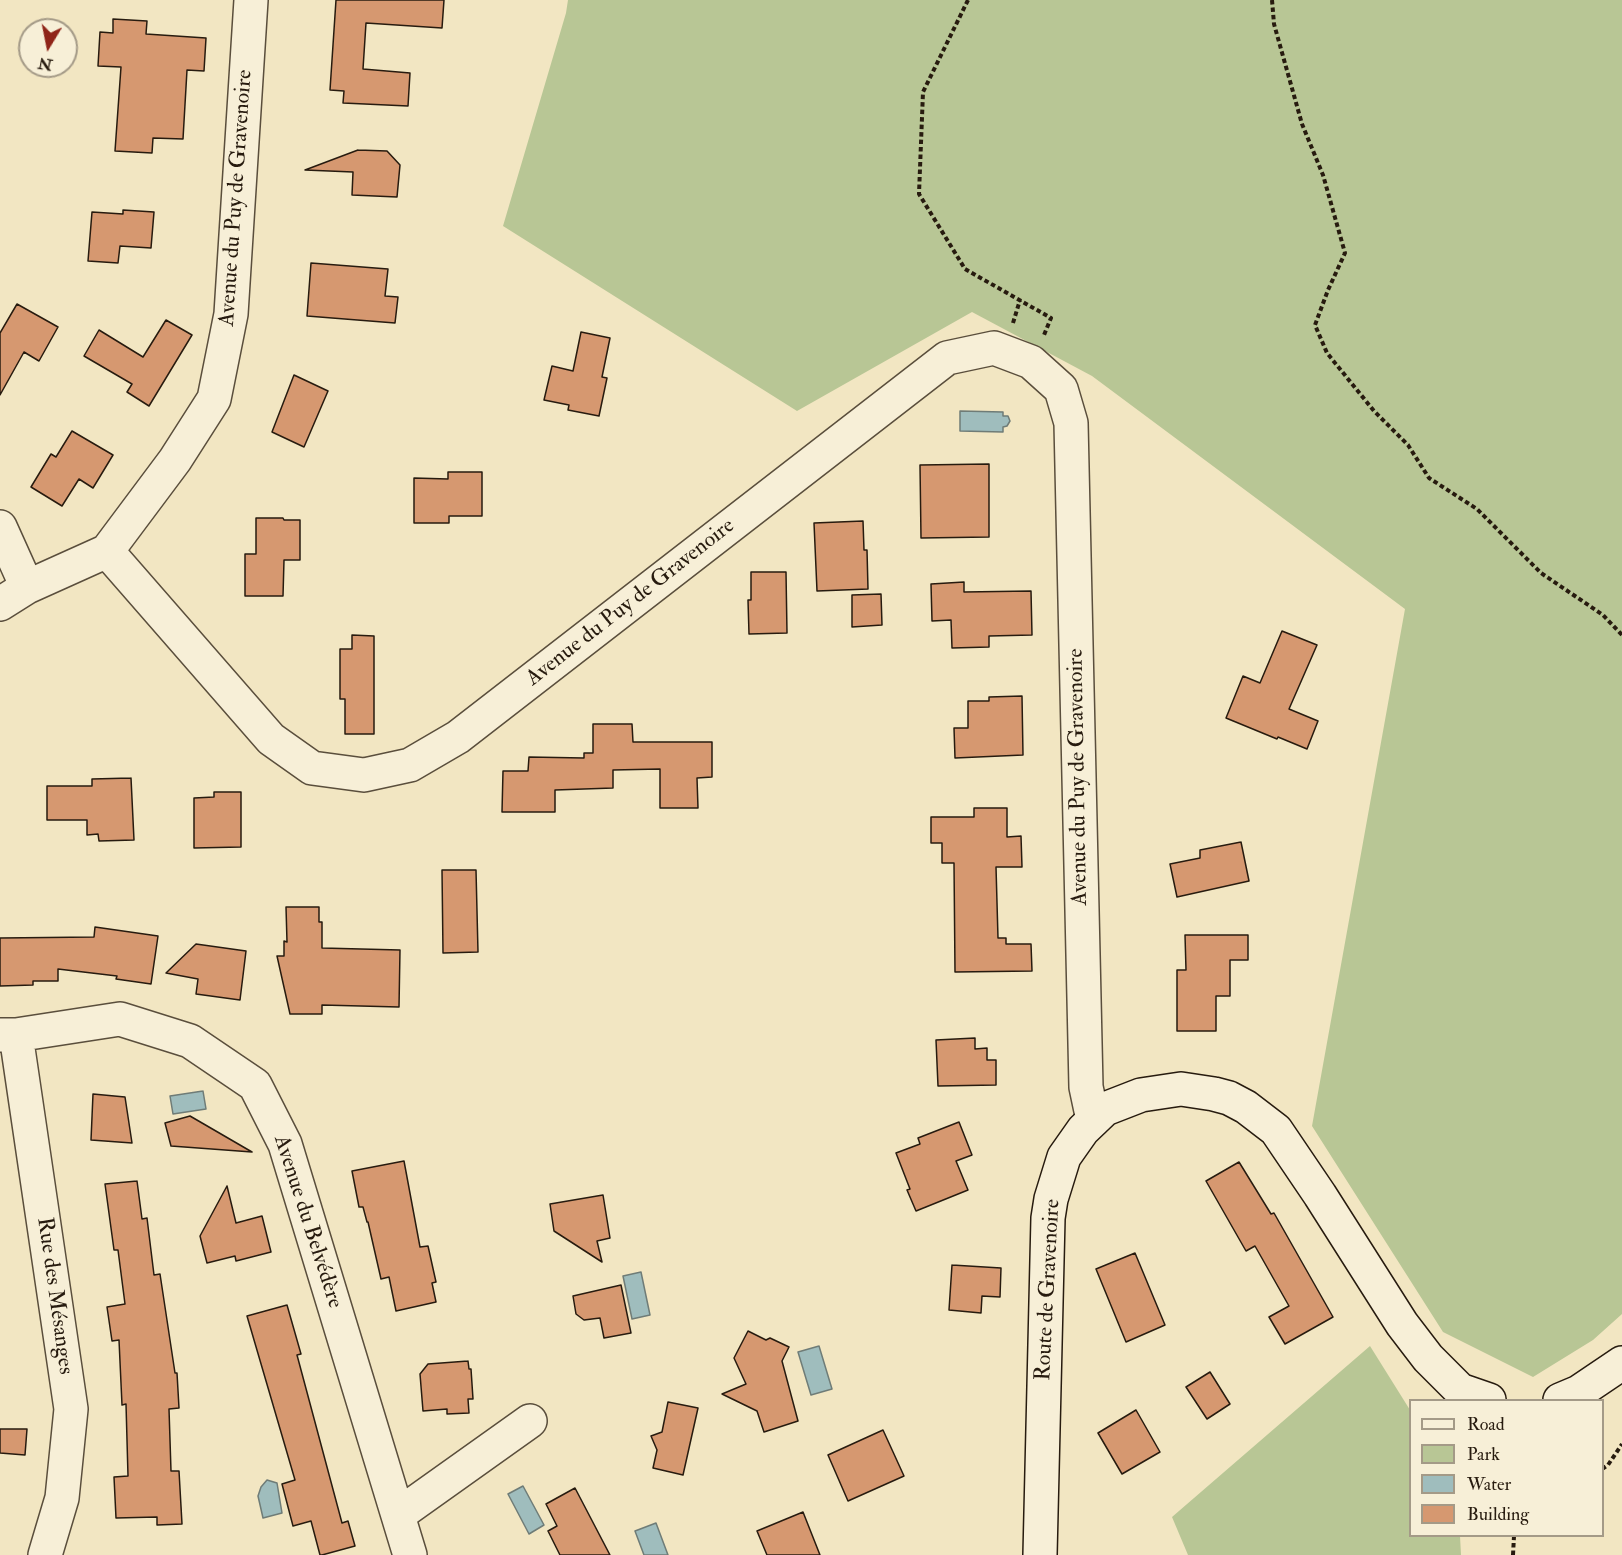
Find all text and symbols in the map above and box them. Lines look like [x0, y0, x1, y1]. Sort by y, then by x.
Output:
north arrow [18, 18, 78, 78]
text: N [36, 53, 54, 75]
street label: Avenue du Puy de Gravenoire [215, 69, 259, 327]
street label: Avenue du Puy de Gravenoire [522, 513, 740, 693]
street label: Avenue du Puy de Gravenoire [1064, 648, 1094, 906]
street label: Avenue du Belvédère [267, 1132, 347, 1312]
street label: Route de Gravenoire [1031, 1198, 1067, 1382]
street label: Rue des Mésanges [30, 1216, 78, 1376]
legend [1409, 1399, 1604, 1537]
text: Road [1467, 1413, 1505, 1436]
text: Park [1467, 1443, 1500, 1466]
text: Water [1467, 1473, 1511, 1496]
text: Building [1467, 1503, 1529, 1526]

